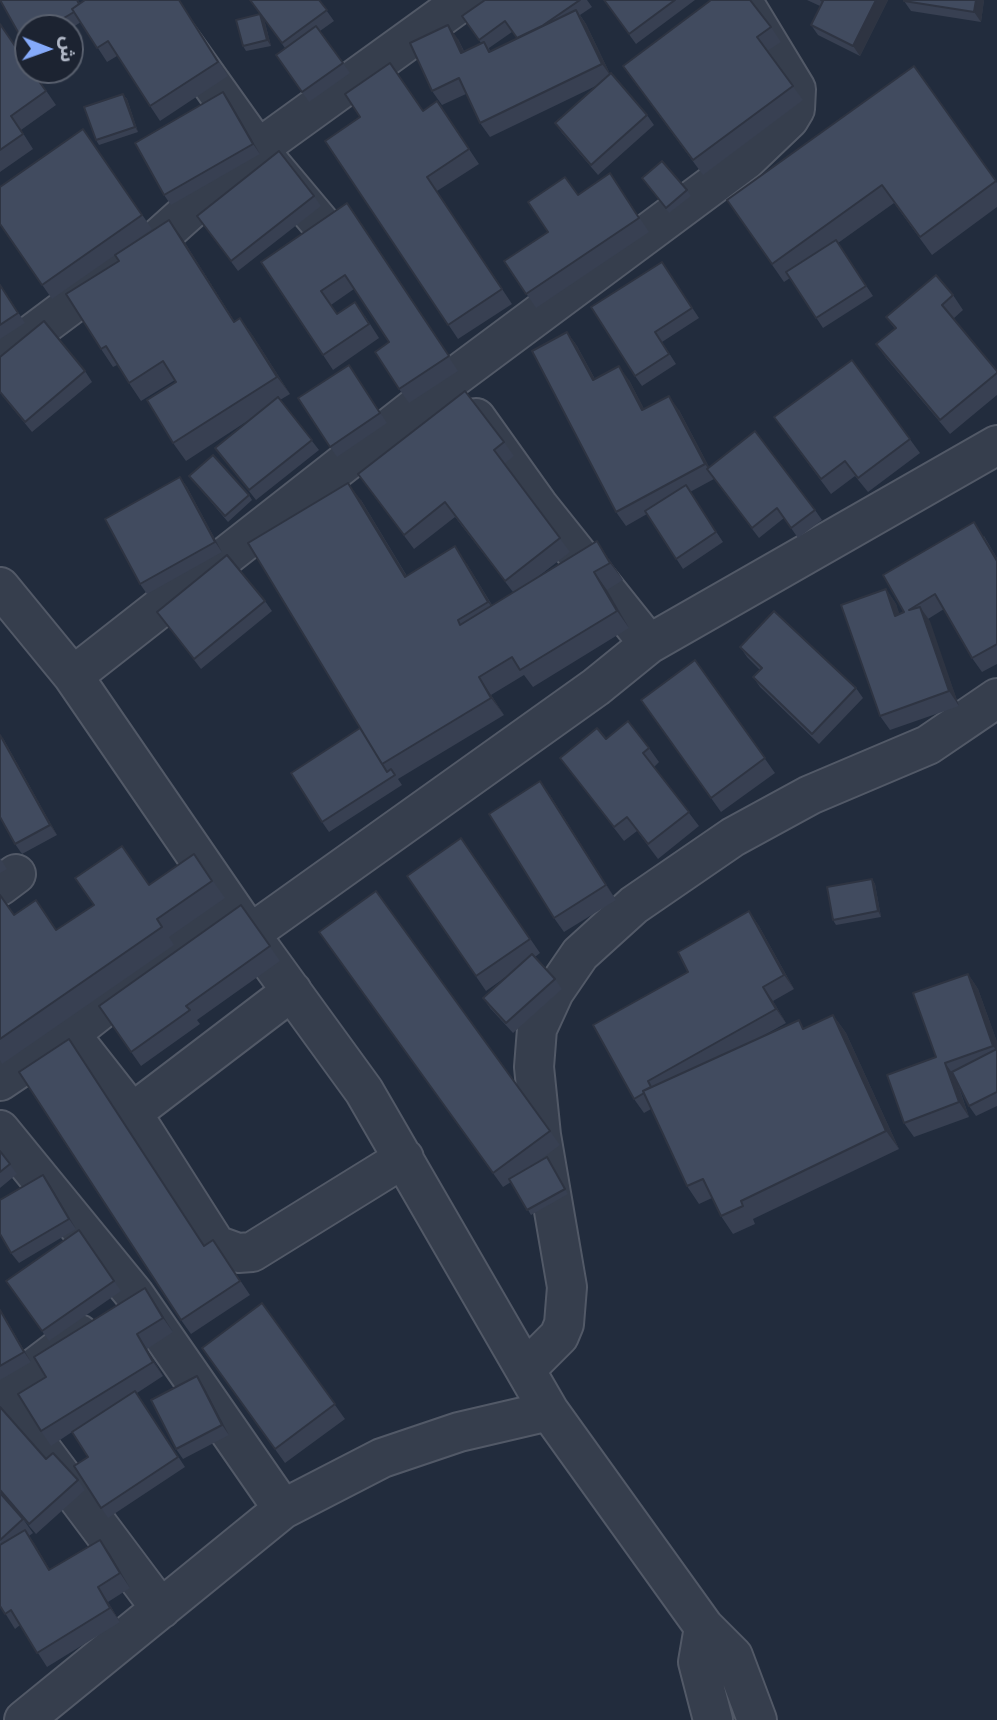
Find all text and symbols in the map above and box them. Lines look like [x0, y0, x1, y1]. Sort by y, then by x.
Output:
north arrow [14, 14, 84, 84]
text: ش [55, 36, 81, 63]

